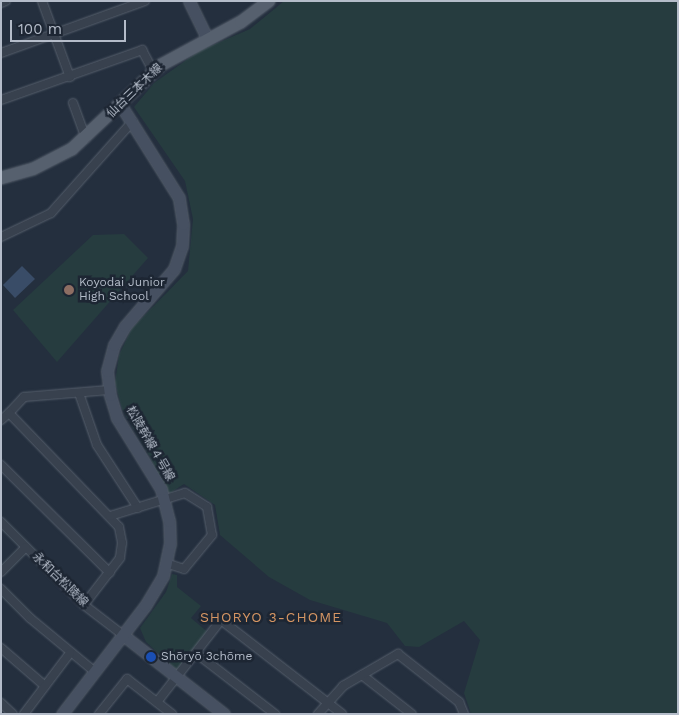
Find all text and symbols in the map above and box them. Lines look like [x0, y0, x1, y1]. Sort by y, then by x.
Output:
scale bar [12, 10, 129, 42]
text: 100 m [18, 20, 62, 38]
street label: 仙台三本木線 [104, 61, 166, 121]
place label: Koyodai Junior High School [79, 276, 165, 304]
marker: Koyodai Junior High School [63, 284, 75, 296]
street label: 松陵幹線４号線 [123, 404, 177, 484]
street label: 永和台松陵線 [29, 550, 91, 610]
district label: SHORYO 3-CHOME [198, 609, 344, 625]
place label: Shōryō 3chōme [161, 650, 252, 664]
marker: Shōryō 3chōme [145, 651, 157, 663]

